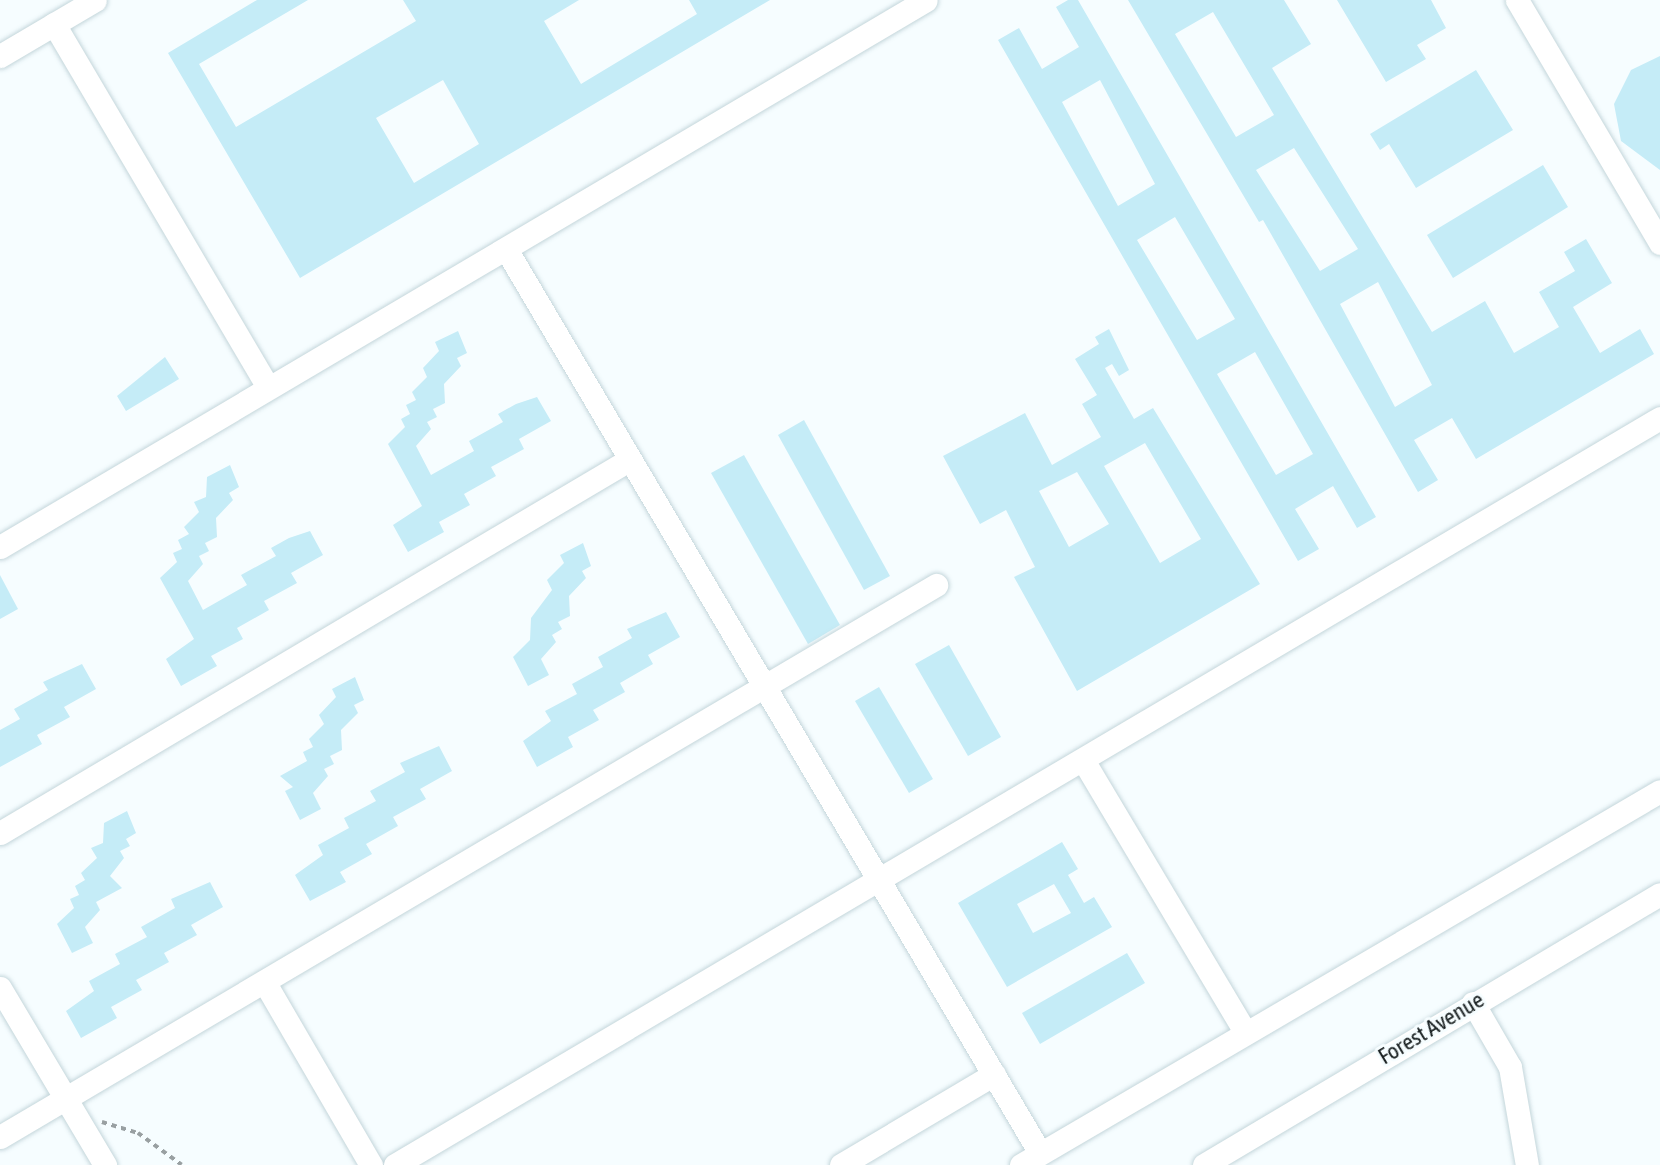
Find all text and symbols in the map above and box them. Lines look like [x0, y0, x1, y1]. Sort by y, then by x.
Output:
street label: Forest Avenue [1373, 986, 1489, 1070]

